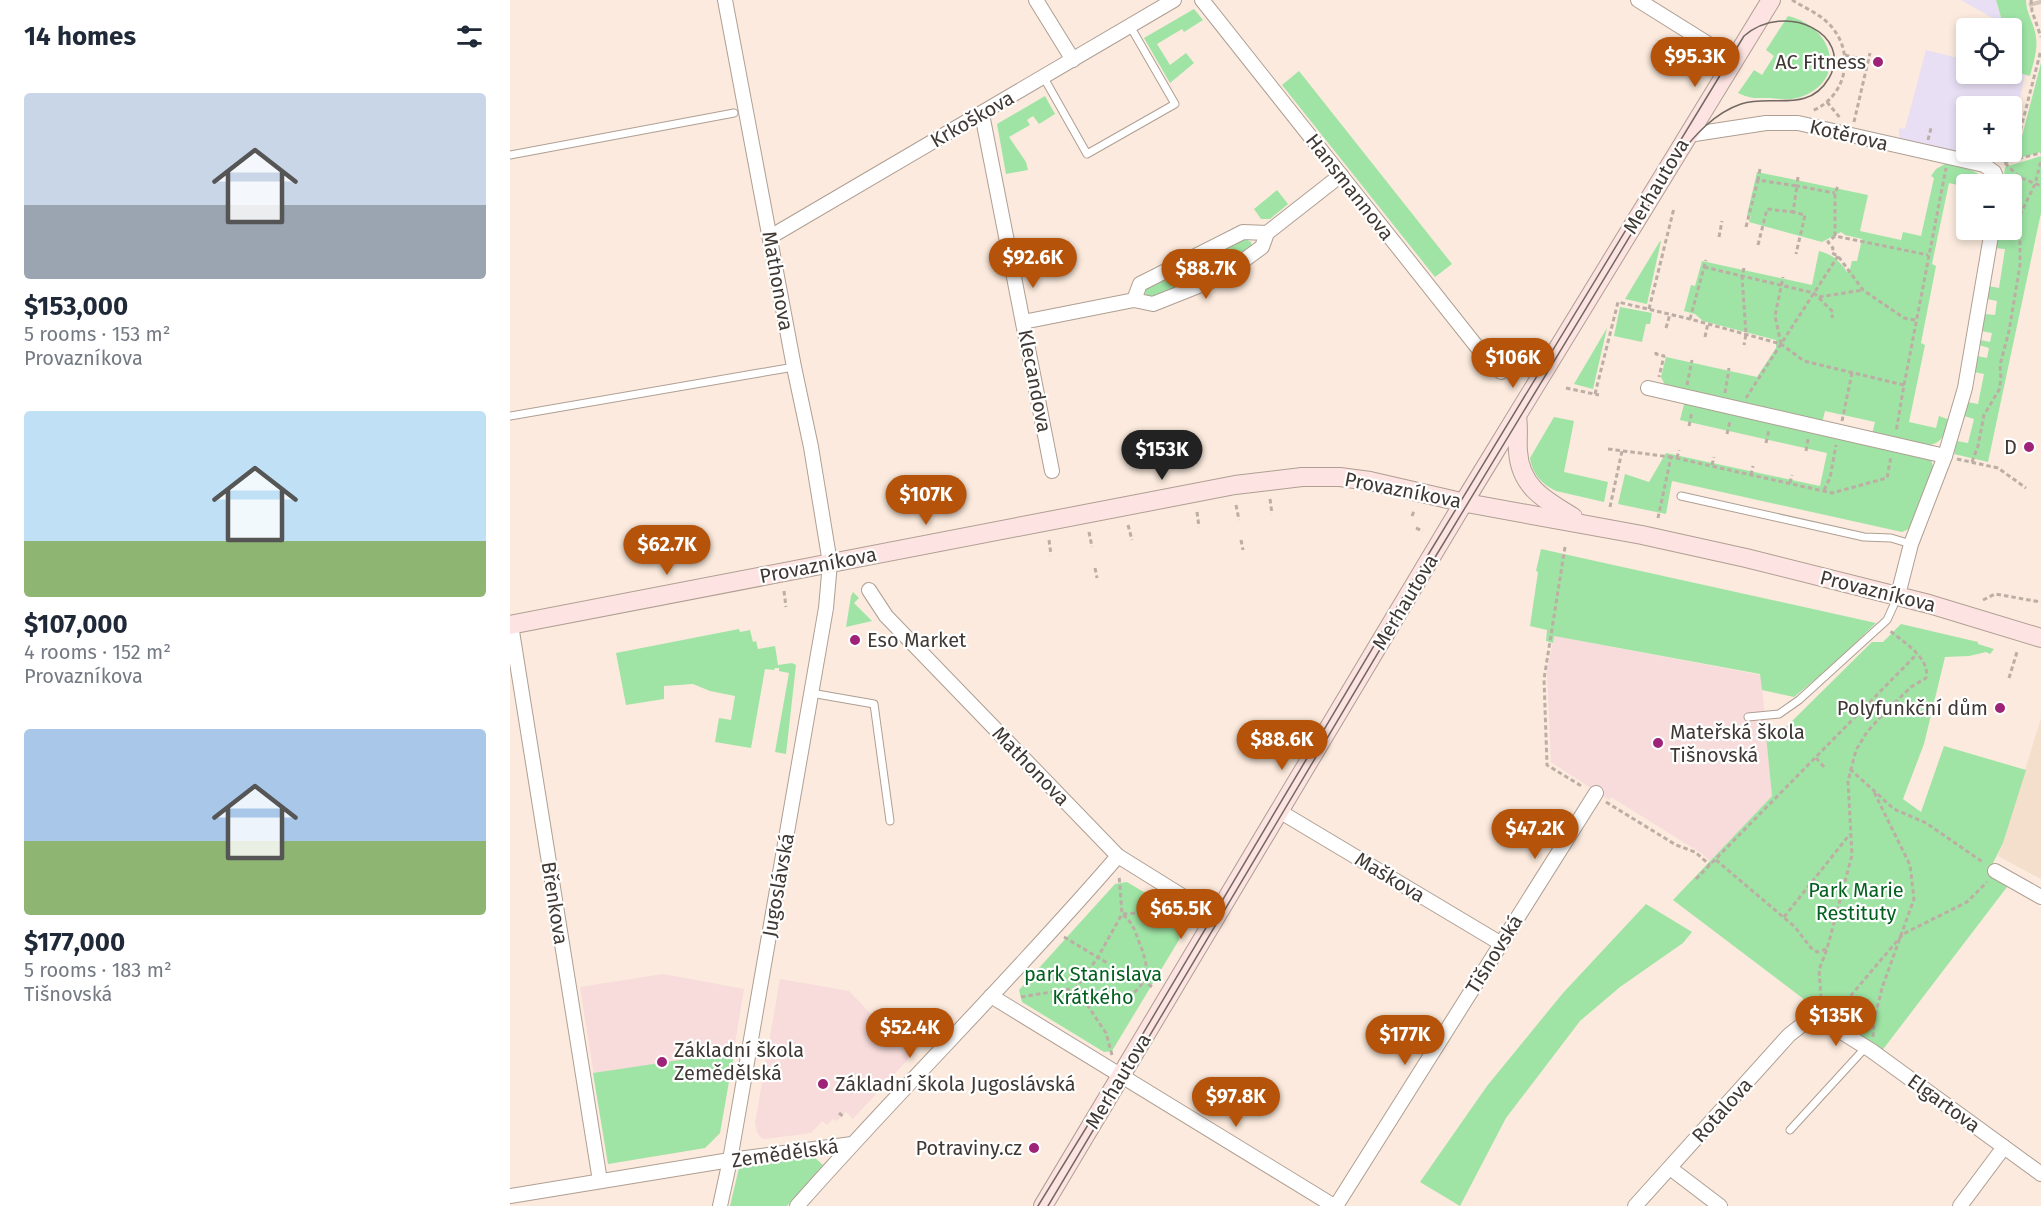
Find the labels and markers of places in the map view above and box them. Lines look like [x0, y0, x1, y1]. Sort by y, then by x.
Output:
pin: $95.3K [1646, 37, 1744, 88]
place label: AC Fitness [1775, 50, 1866, 74]
marker: AC Fitness [1871, 55, 1885, 69]
pin: $92.6K [984, 238, 1082, 289]
pin: $88.7K [1157, 249, 1255, 300]
pin: $106K [1471, 338, 1555, 389]
pin: $153K [1120, 430, 1204, 481]
place label: D [2004, 435, 2017, 459]
marker: D [2022, 440, 2036, 454]
pin: $107K [884, 475, 968, 526]
pin: $62.7K [618, 525, 716, 576]
place label: Eso Market [867, 628, 967, 652]
marker: Eso Market [848, 633, 862, 647]
place label: Polyfunkční dům [1837, 696, 1988, 720]
marker: Polyfunkční dům [1993, 701, 2007, 715]
pin: $88.6K [1233, 720, 1331, 771]
place label: Mateřská škola Tišnovská [1670, 720, 1805, 767]
marker: Mateřská škola Tišnovská [1651, 736, 1665, 750]
pin: $47.2K [1486, 809, 1584, 860]
pin: $65.5K [1132, 889, 1230, 940]
pin: $135K [1794, 996, 1878, 1047]
pin: $52.4K [861, 1008, 959, 1059]
pin: $177K [1363, 1015, 1447, 1066]
place label: Základní škola Zemědělská [674, 1038, 804, 1085]
marker: Základní škola Zemědělská [655, 1055, 669, 1069]
place label: Základní škola Jugoslávská [835, 1072, 1076, 1096]
marker: Základní škola Jugoslávská [816, 1077, 830, 1091]
pin: $97.8K [1187, 1077, 1285, 1128]
place label: Potraviny.cz [915, 1136, 1022, 1160]
marker: Potraviny.cz [1027, 1141, 1041, 1155]

